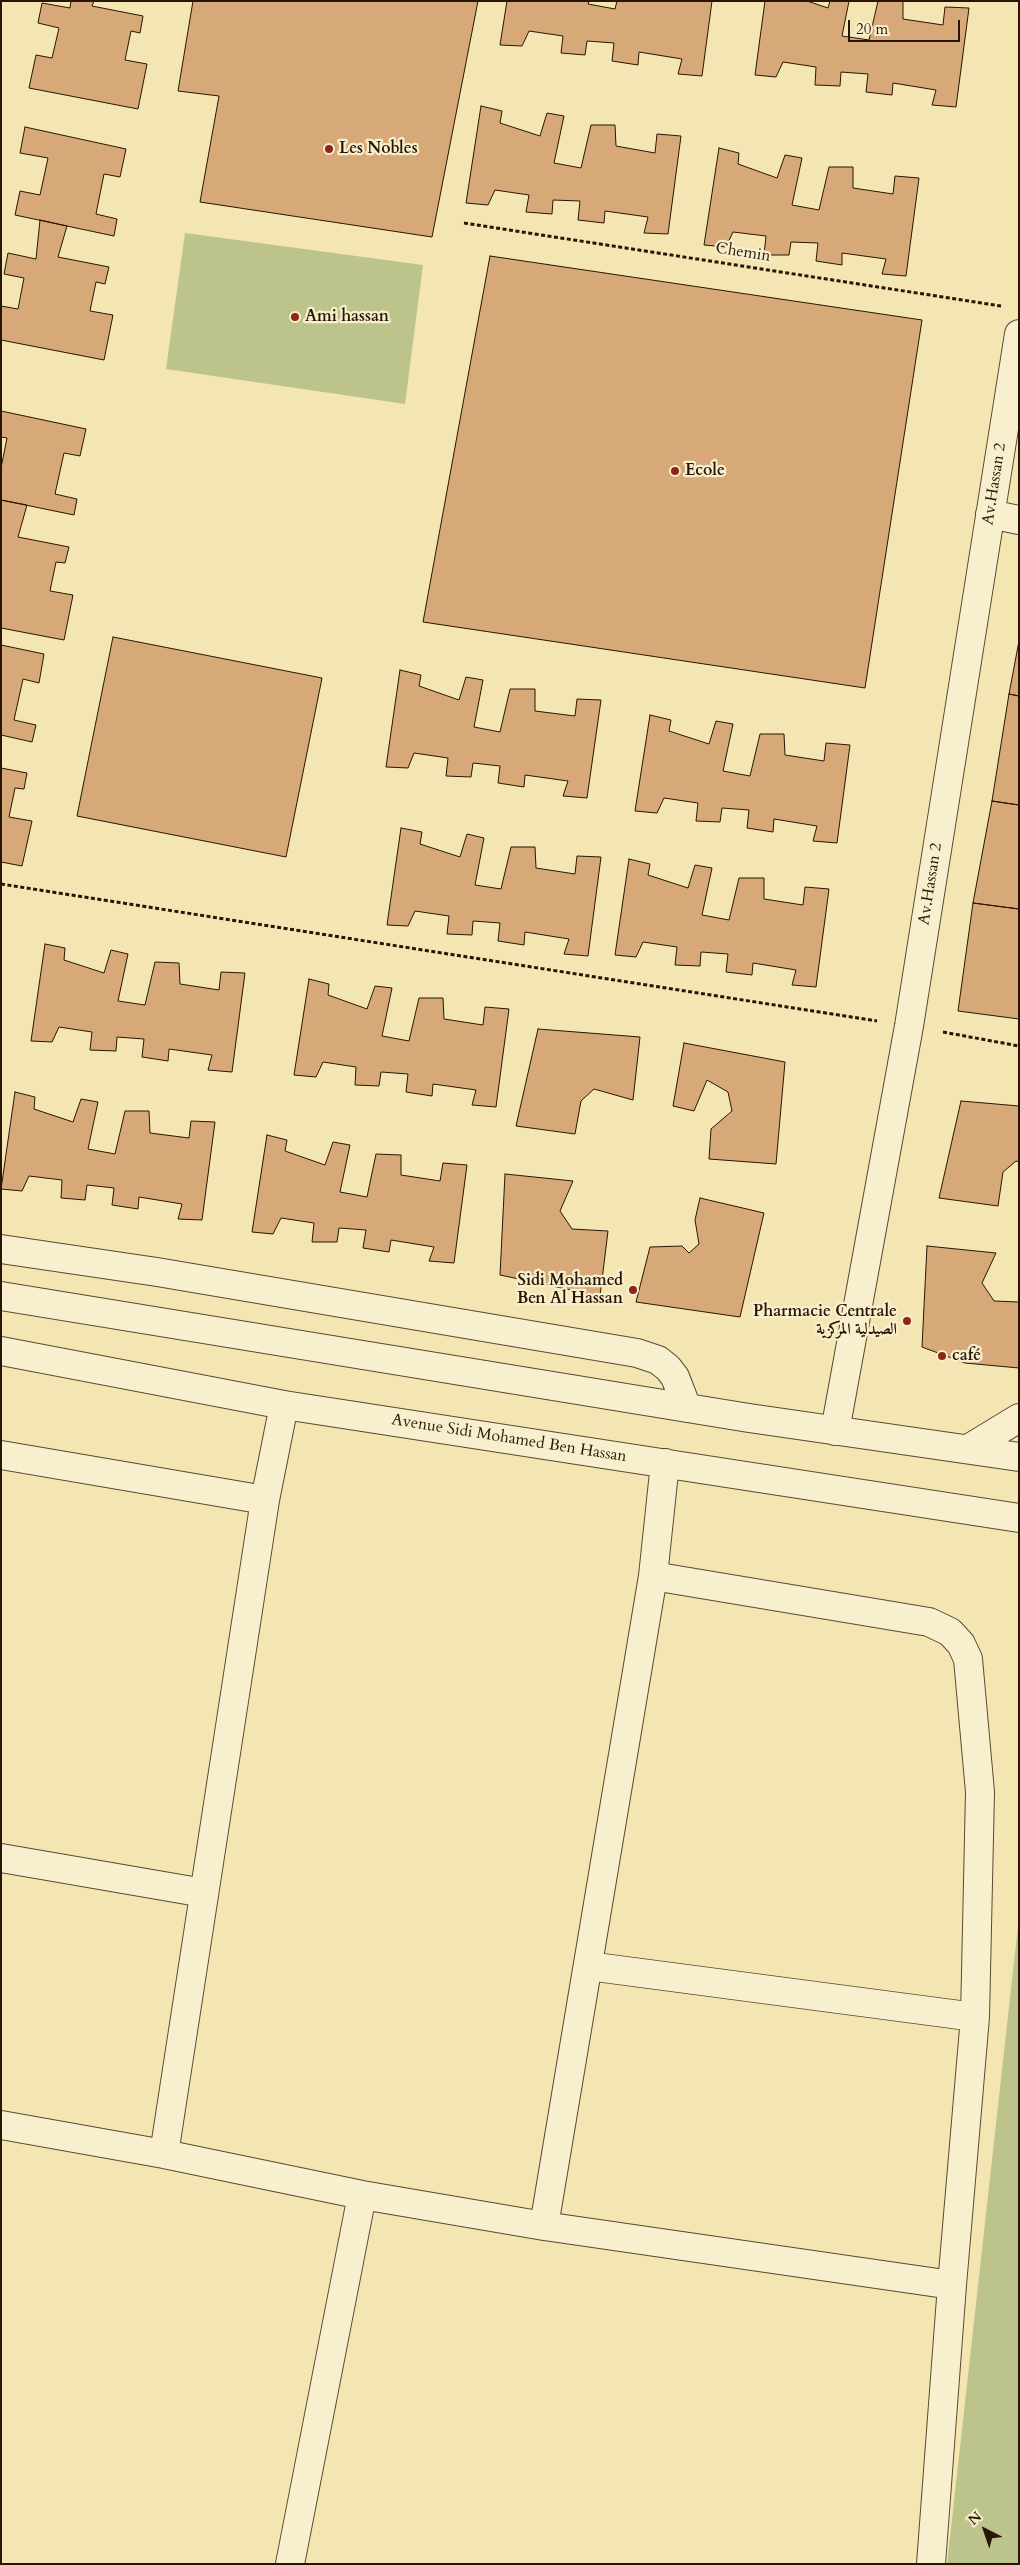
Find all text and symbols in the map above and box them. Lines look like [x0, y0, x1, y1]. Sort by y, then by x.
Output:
scale bar [850, 10, 962, 42]
text: 20 m [856, 19, 888, 39]
place label: Les Nobles [339, 139, 418, 159]
marker: Les Nobles [323, 143, 335, 155]
street label: Chemin [714, 239, 772, 267]
place label: Ami hassan [305, 307, 389, 327]
marker: Ami hassan [289, 311, 301, 323]
street label: Av.Hassan 2 [979, 441, 1011, 527]
place label: Ecole [685, 461, 725, 481]
marker: Ecole [669, 465, 681, 477]
street label: Av.Hassan 2 [915, 841, 947, 927]
place label: Sidi Mohamed Ben Al Hassan [517, 1271, 623, 1309]
marker: Sidi Mohamed Ben Al Hassan [627, 1284, 639, 1296]
place label: Pharmacie Centrale الصيدلية المركزية [753, 1302, 897, 1340]
marker: Pharmacie Centrale الصيدلية المركزية [901, 1315, 913, 1327]
place label: café [952, 1346, 981, 1366]
marker: café [936, 1350, 948, 1362]
street label: Avenue Sidi Mohamed Ben Hassan [390, 1411, 628, 1467]
north arrow [960, 2505, 1010, 2555]
text: N [964, 2507, 986, 2529]

